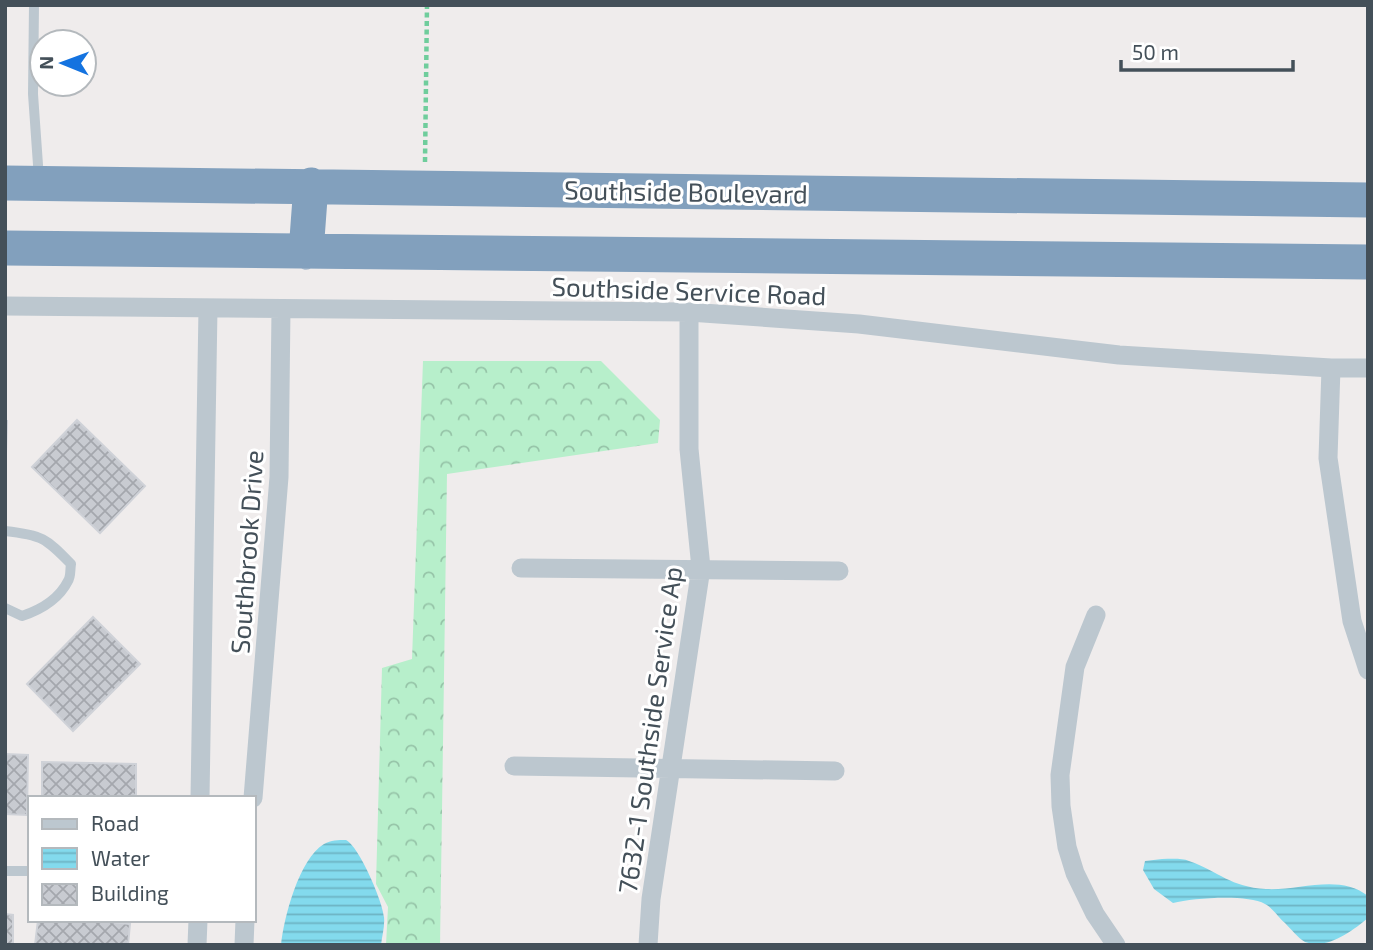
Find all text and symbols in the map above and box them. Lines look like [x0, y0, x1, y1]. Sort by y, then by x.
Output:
north arrow [28, 28, 98, 98]
scale bar [1121, 28, 1292, 72]
text: 50 m [1132, 39, 1179, 64]
text: N [34, 56, 57, 70]
street label: Southside Boulevard [564, 173, 808, 209]
street label: Southside Service Road [551, 270, 827, 310]
street label: Southbrook Drive [223, 449, 269, 655]
street label: 7632-1 Southside Service Ap [611, 565, 687, 895]
legend [28, 796, 256, 922]
text: Road [91, 810, 139, 835]
text: Water [91, 845, 150, 870]
text: Building [91, 880, 169, 905]

